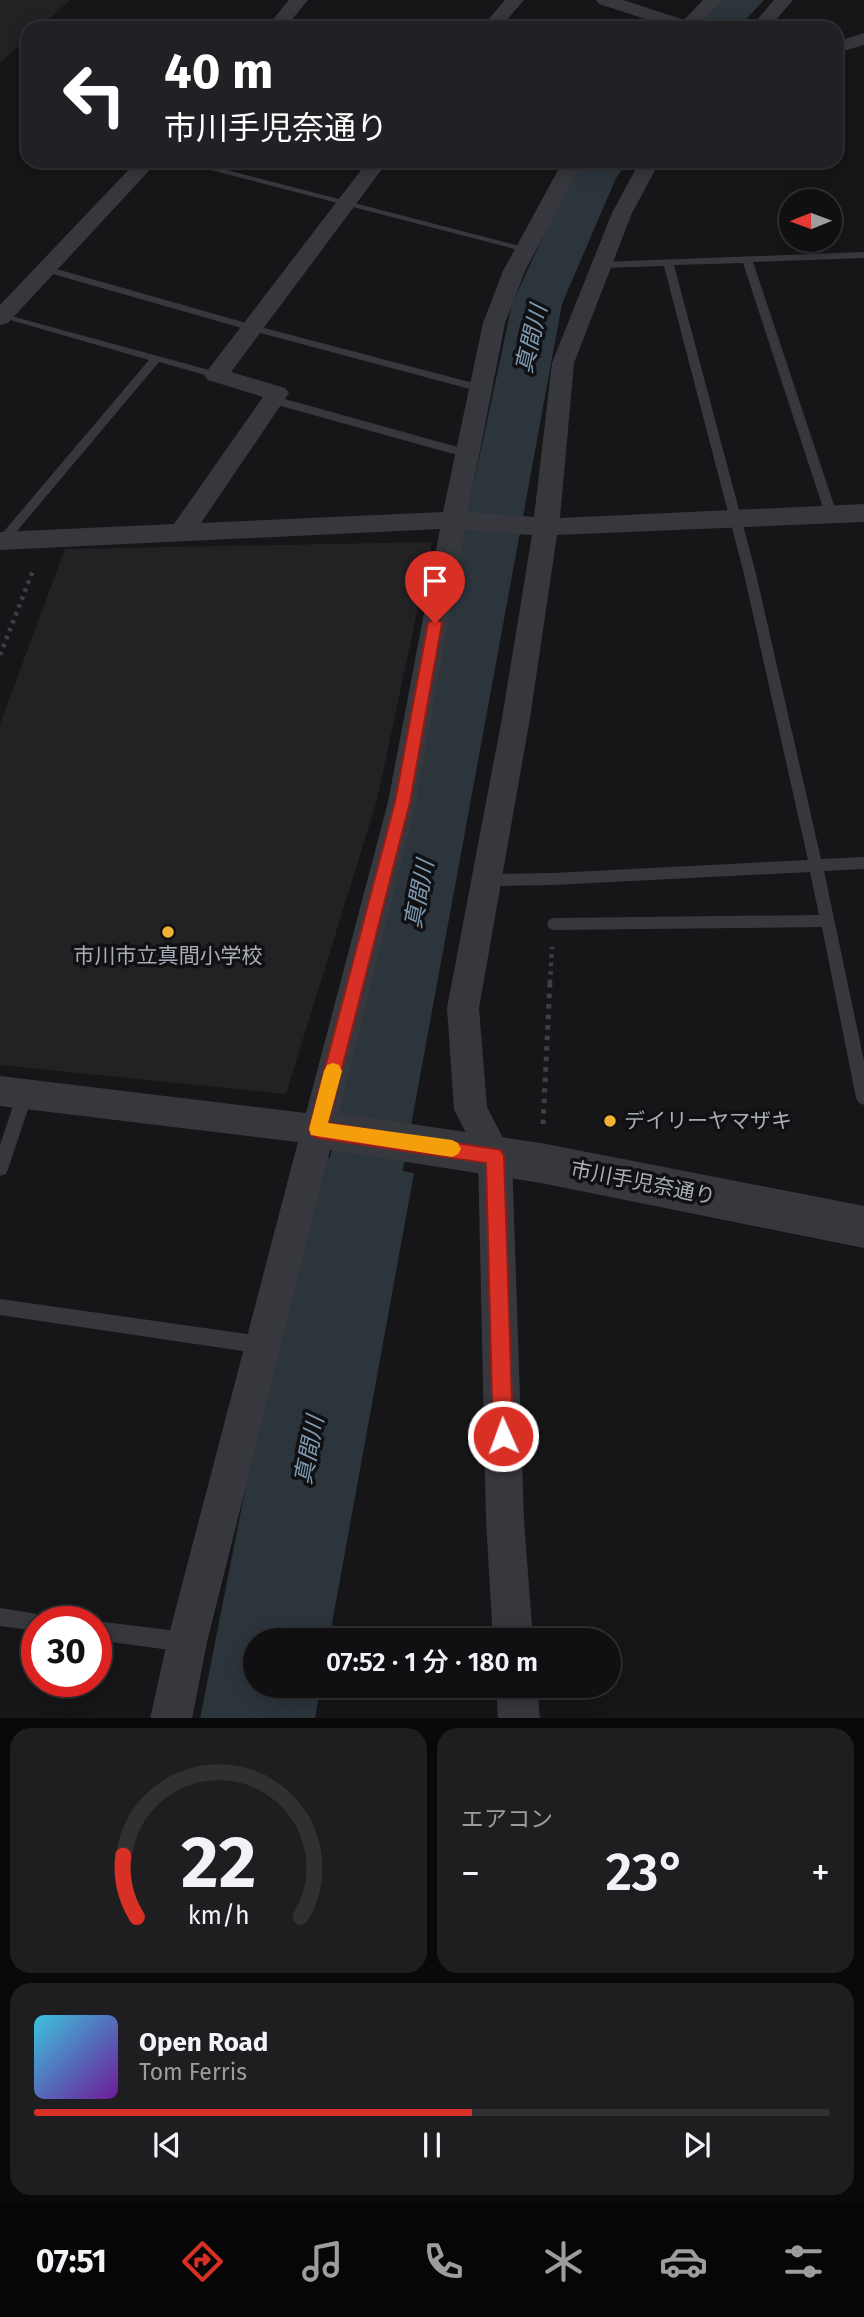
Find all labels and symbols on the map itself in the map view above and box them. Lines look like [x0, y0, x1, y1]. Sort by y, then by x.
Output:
north arrow [779, 189, 842, 252]
water label: 真間川 [510, 299, 553, 376]
pin [405, 551, 465, 623]
water label: 真間川 [399, 855, 440, 931]
marker: 市川市立真間小学校 [160, 924, 176, 940]
place label: 市川市立真間小学校 [74, 943, 263, 969]
place label: デイリーヤマザキ [624, 1108, 792, 1134]
marker: デイリーヤマザキ [602, 1113, 618, 1129]
street label: 市川手児奈通り [568, 1156, 718, 1210]
position arrow [466, 1399, 540, 1473]
water label: 真間川 [289, 1411, 330, 1487]
speed limit sign: 30 [21, 1606, 112, 1697]

